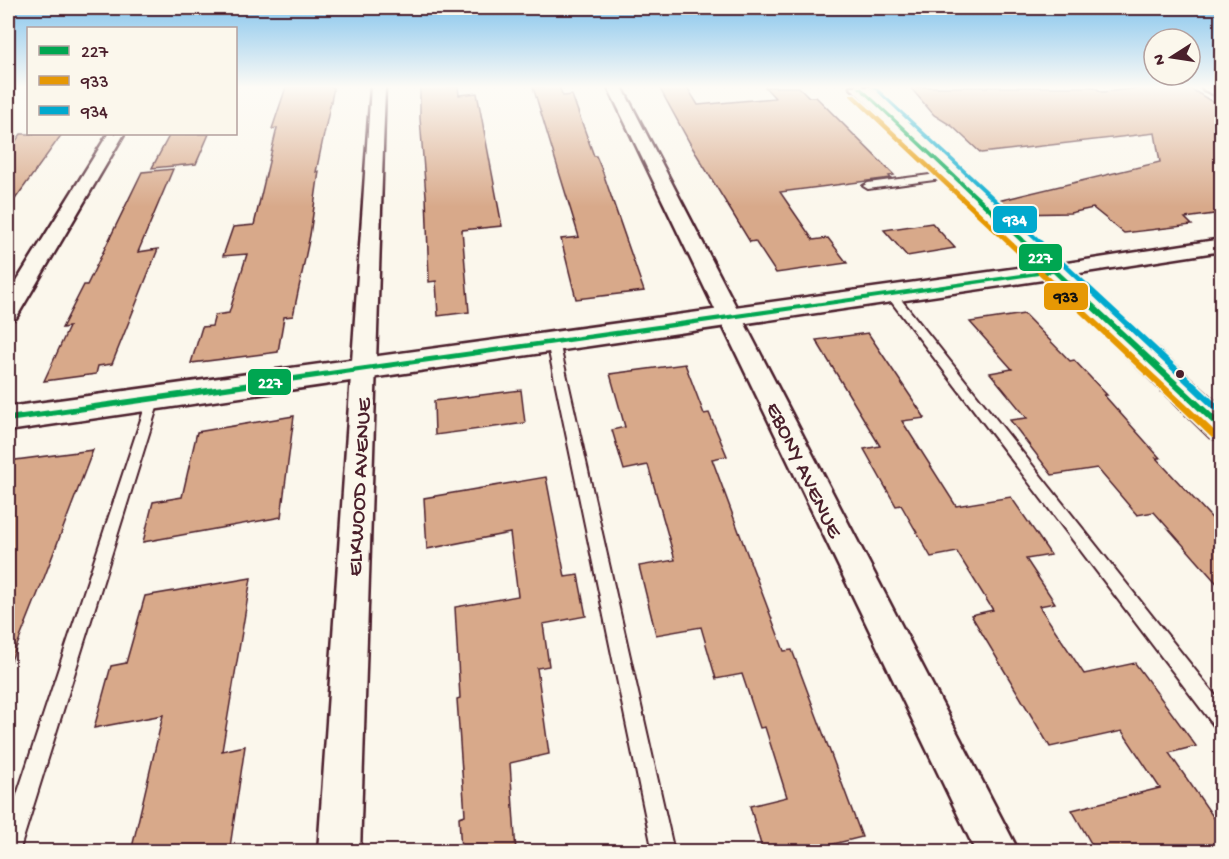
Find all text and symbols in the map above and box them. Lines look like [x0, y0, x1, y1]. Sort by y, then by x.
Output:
legend [27, 27, 237, 135]
north arrow [1142, 27, 1202, 87]
text: 227 [81, 43, 109, 64]
text: N [1150, 52, 1171, 66]
text: 933 [80, 73, 109, 94]
text: 934 [80, 103, 108, 124]
line badge: 934 [992, 205, 1038, 234]
text: 934 [1002, 213, 1027, 232]
line badge: 227 [1018, 243, 1063, 272]
text: 227 [1028, 251, 1053, 270]
line badge: 933 [1043, 282, 1089, 311]
text: 933 [1053, 290, 1078, 309]
line badge: 227 [247, 368, 292, 396]
unlabelled marker [1174, 368, 1186, 380]
text: 227 [258, 376, 283, 395]
street label: ELKWOOD AVENUE [343, 396, 379, 577]
street label: EBONY AVENUE [758, 399, 847, 544]

